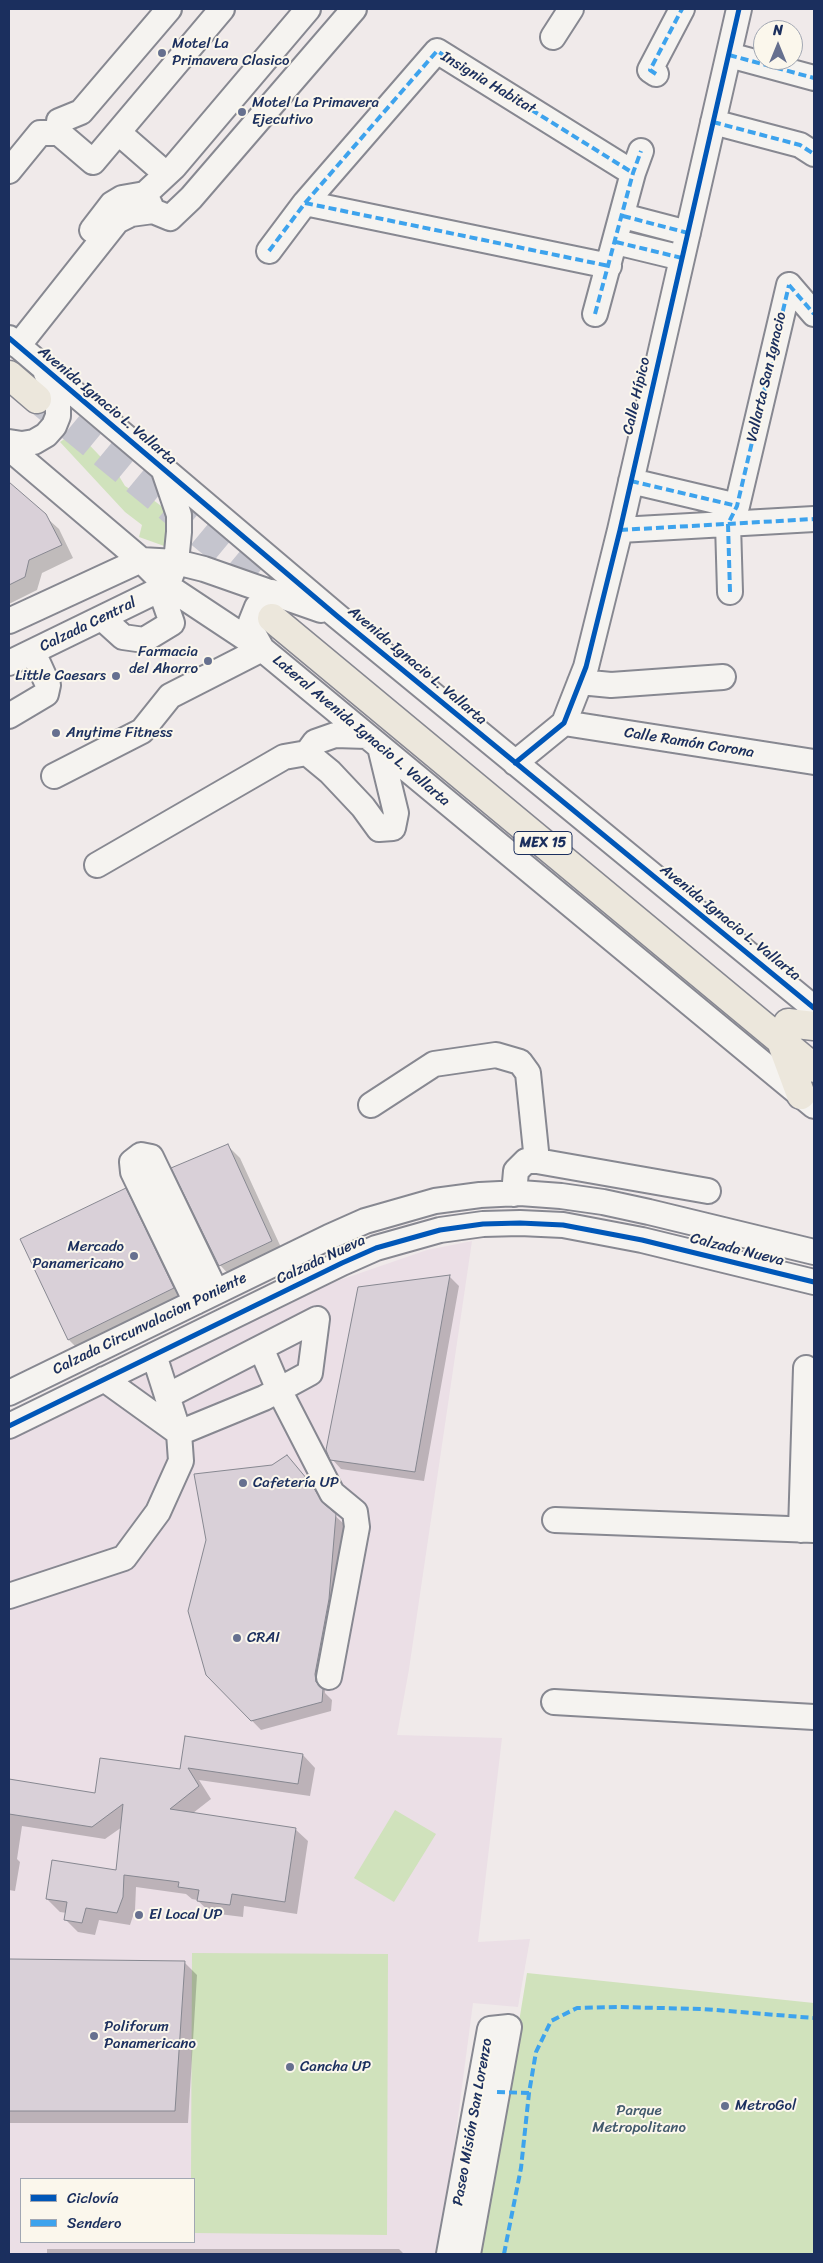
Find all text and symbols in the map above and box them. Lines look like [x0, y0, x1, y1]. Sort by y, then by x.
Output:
text: N [773, 18, 783, 43]
north arrow [753, 20, 803, 70]
place label: Motel La Primavera Clasico [172, 35, 289, 70]
marker: Motel La Primavera Clasico [156, 47, 168, 59]
street label: Insignia Habitat [438, 48, 538, 118]
place label: Motel La Primavera Ejecutivo [252, 94, 379, 129]
marker: Motel La Primavera Ejecutivo [236, 106, 248, 118]
street label: Vallarta San Ignacio [743, 310, 791, 444]
street label: Avenida Ignacio L. Vallarta [34, 343, 180, 469]
street label: Calle Hípico [619, 356, 655, 436]
street label: Calzada Central [37, 594, 139, 656]
street label: Avenida Ignacio L. Vallarta [344, 603, 490, 729]
place label: Farmacia del Ahorro [129, 643, 198, 678]
street label: Lateral Avenida Ignacio L. Vallarta [269, 652, 453, 810]
marker: Farmacia del Ahorro [202, 655, 214, 667]
place label: Little Caesars [15, 667, 106, 685]
marker: Little Caesars [110, 670, 122, 682]
place label: Anytime Fitness [66, 724, 173, 742]
street label: Calle Ramón Corona [623, 724, 755, 762]
marker: Anytime Fitness [50, 727, 62, 739]
road number: MEX 15 [514, 831, 572, 854]
street label: Avenida Ignacio L. Vallarta [656, 861, 804, 985]
street label: Calzada Nueva [688, 1230, 786, 1270]
street label: Calzada Nueva [274, 1232, 368, 1288]
place label: Mercado Panamericano [32, 1238, 124, 1273]
marker: Mercado Panamericano [128, 1250, 140, 1262]
street label: Calzada Circunvalacion Poniente [50, 1269, 250, 1379]
place label: Cafetería UP [253, 1474, 339, 1492]
marker: Cafetería UP [237, 1477, 249, 1489]
place label: CRAI [247, 1629, 280, 1647]
marker: CRAI [231, 1632, 243, 1644]
place label: El Local UP [149, 1906, 222, 1924]
marker: El Local UP [133, 1909, 145, 1921]
place label: Poliforum Panamericano [104, 2018, 196, 2053]
marker: Poliforum Panamericano [88, 2030, 100, 2042]
street label: Paseo Misión San Lorenzo [449, 2037, 497, 2207]
place label: Cancha UP [300, 2058, 371, 2076]
marker: Cancha UP [284, 2061, 296, 2073]
place label: MetroGol [735, 2097, 796, 2115]
marker: MetroGol [719, 2100, 731, 2112]
park label: Parque Metropolitano [592, 2102, 686, 2137]
legend [20, 2178, 195, 2243]
text: Ciclovía [67, 2185, 119, 2211]
text: Sendero [67, 2210, 121, 2236]

